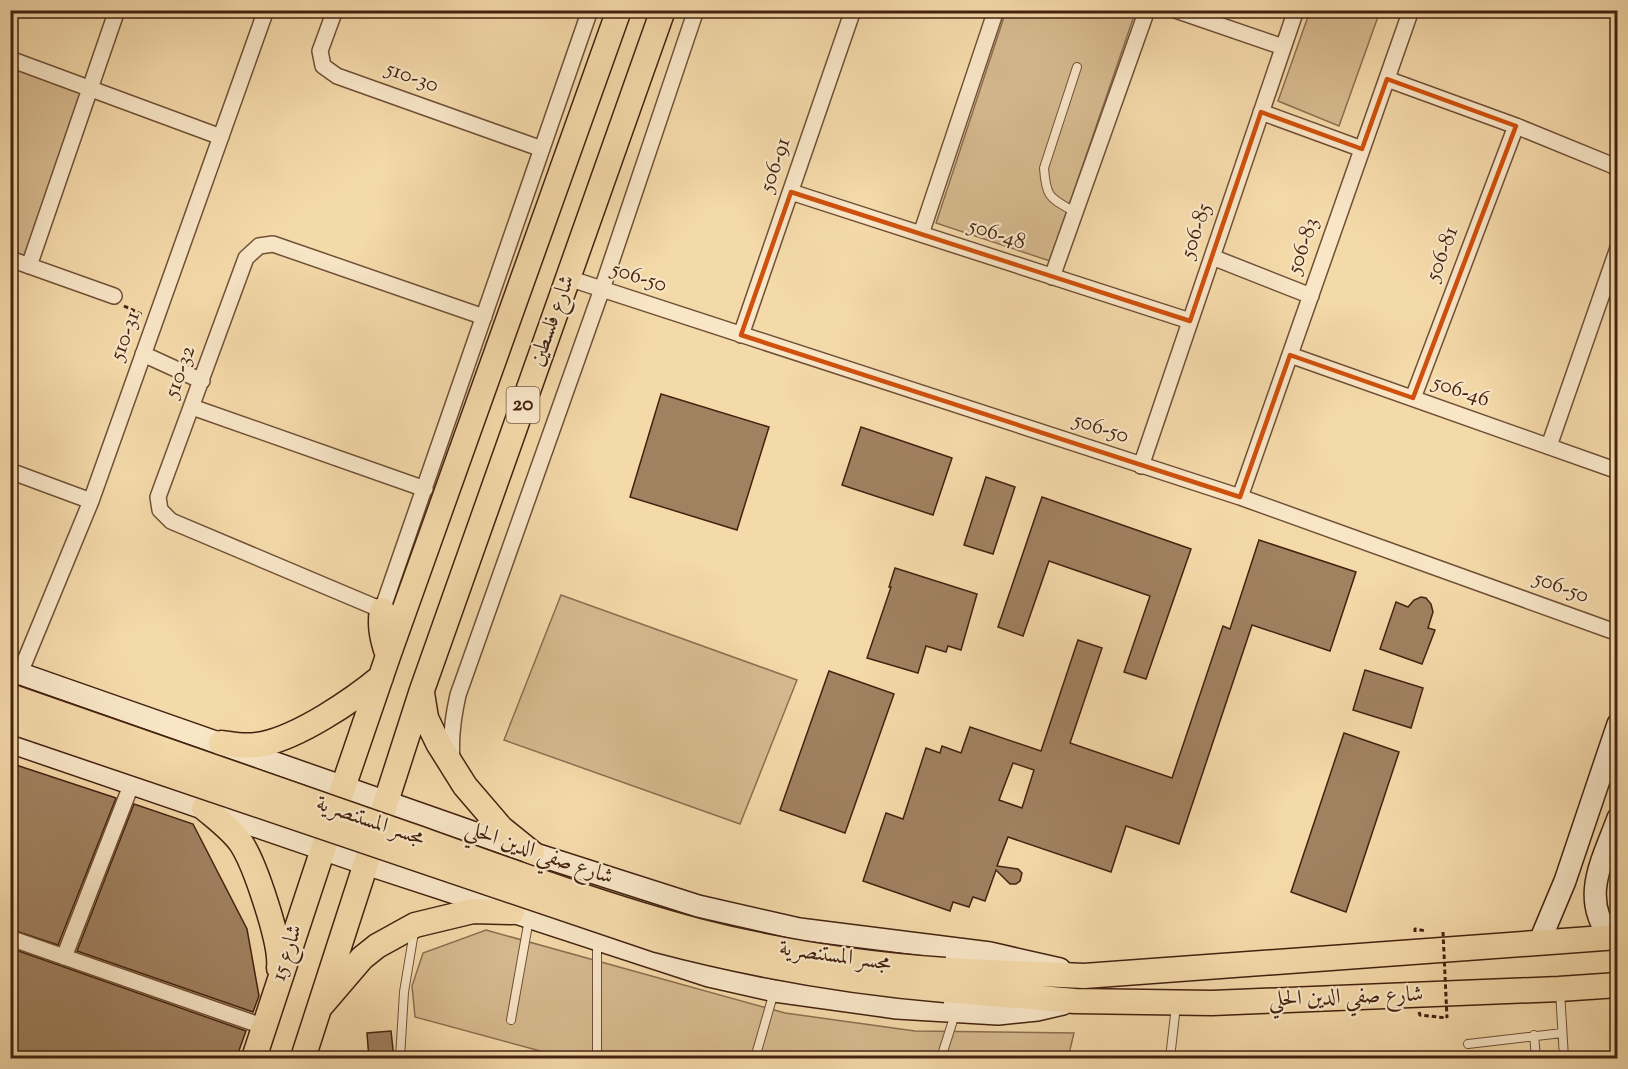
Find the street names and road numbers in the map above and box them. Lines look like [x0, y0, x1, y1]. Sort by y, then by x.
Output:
street label: 510-30 [379, 53, 443, 102]
street label: 506-91 [751, 133, 800, 198]
street label: 506-85 [1172, 199, 1221, 265]
street label: 506-48 [962, 210, 1030, 259]
street label: 506-83 [1279, 214, 1328, 280]
street label: 506-81 [1417, 222, 1468, 288]
street label: 506-50 [605, 253, 671, 302]
street label: شارع فلسطين [522, 271, 584, 371]
street label: 510-31 [102, 306, 150, 367]
street label: 510-32 [156, 342, 205, 404]
street label: 506-46 [1426, 367, 1494, 417]
road number: 20 [506, 387, 540, 423]
street label: 506-50 [1067, 404, 1133, 453]
street label: 506-50 [1527, 563, 1593, 613]
street label: مجسر المستنصرية [311, 788, 429, 856]
street label: شارع صفي الدين الحلي [459, 814, 617, 898]
street label: شارع 15 [264, 921, 312, 985]
street label: مجسر المستنصرية [777, 933, 894, 981]
street label: شارع صفي الدين الحلي [1268, 979, 1424, 1021]

